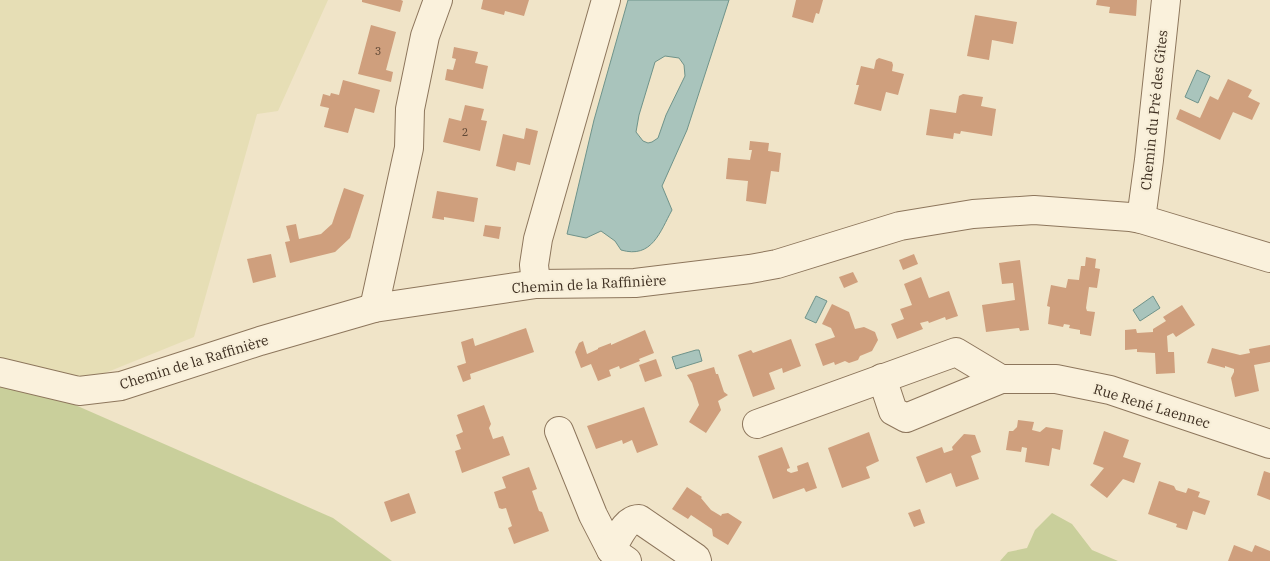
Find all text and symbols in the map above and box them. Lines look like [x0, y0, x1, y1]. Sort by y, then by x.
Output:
street label: Chemin du Pré des Gîtes [1137, 29, 1171, 191]
house number: 3 [375, 44, 381, 58]
house number: 2 [462, 125, 468, 139]
street label: Chemin de la Raffinière [511, 271, 667, 297]
street label: Chemin de la Raffinière [117, 331, 271, 393]
street label: Rue René Laennec [1091, 380, 1213, 432]

